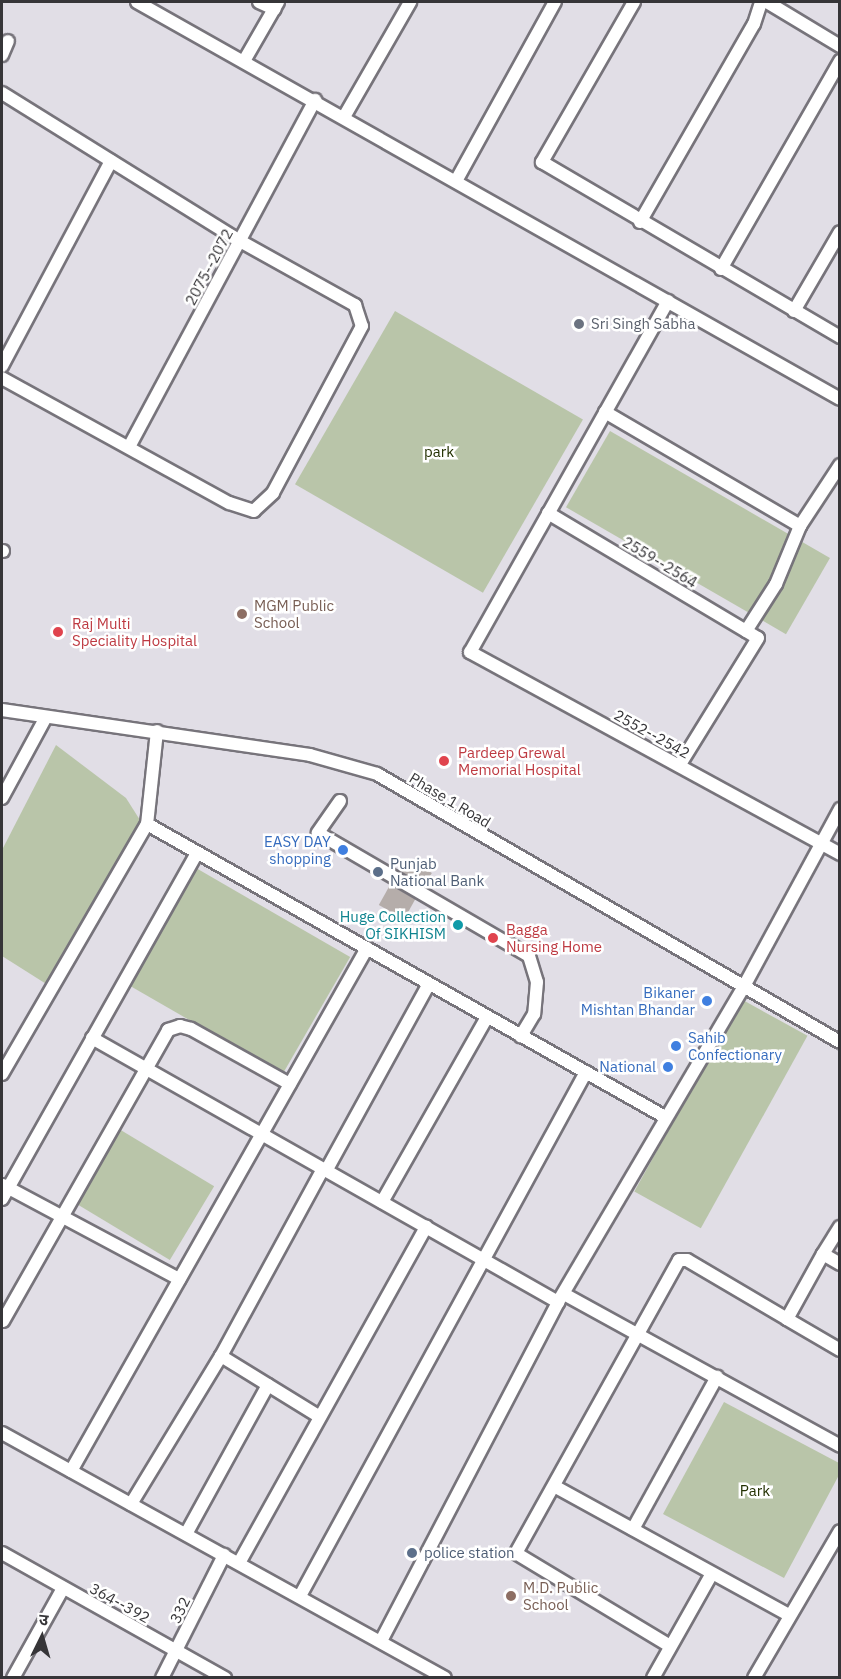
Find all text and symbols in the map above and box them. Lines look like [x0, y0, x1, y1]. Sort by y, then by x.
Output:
street label: 2075--2072 [181, 226, 237, 308]
place label: Sri Singh Sabha [591, 315, 695, 333]
marker: Sri Singh Sabha [572, 317, 586, 331]
park label: park [424, 443, 454, 461]
street label: 2559--2564 [619, 533, 701, 591]
place label: MGM Public School [254, 596, 334, 631]
marker: MGM Public School [235, 607, 249, 621]
place label: Raj Multi Speciality Hospital [72, 614, 197, 649]
marker: Raj Multi Speciality Hospital [49, 623, 67, 641]
street label: 2552--2542 [611, 706, 693, 762]
place label: Pardeep Grewal Memorial Hospital [458, 743, 581, 778]
marker: Pardeep Grewal Memorial Hospital [435, 752, 453, 770]
street label: Phase 1 Road [406, 769, 494, 831]
place label: EASY DAY shopping [264, 832, 331, 867]
marker: EASY DAY shopping [336, 843, 350, 857]
place label: Punjab National Bank [390, 854, 484, 889]
marker: Punjab National Bank [371, 865, 385, 879]
place label: Huge Collection Of SIKHISM [340, 907, 446, 942]
marker: Huge Collection Of SIKHISM [451, 918, 465, 932]
place label: Bagga Nursing Home [506, 920, 602, 955]
marker: Bagga Nursing Home [484, 929, 502, 947]
place label: Bikaner Mishtan Bhandar [581, 983, 695, 1018]
marker: Bikaner Mishtan Bhandar [700, 994, 714, 1008]
place label: Sahib Confectionary [688, 1028, 782, 1063]
marker: Sahib Confectionary [669, 1039, 683, 1053]
place label: National [599, 1058, 656, 1076]
marker: National [661, 1060, 675, 1074]
park label: Park [740, 1482, 770, 1500]
place label: police station [424, 1544, 515, 1562]
marker: police station [405, 1546, 419, 1560]
place label: M.D. Public School [523, 1578, 598, 1613]
street label: 364--392 [87, 1579, 153, 1627]
marker: M.D. Public School [504, 1589, 518, 1603]
street label: 332 [166, 1594, 194, 1626]
north arrow [12, 1607, 72, 1667]
text: उ [38, 1609, 49, 1629]

